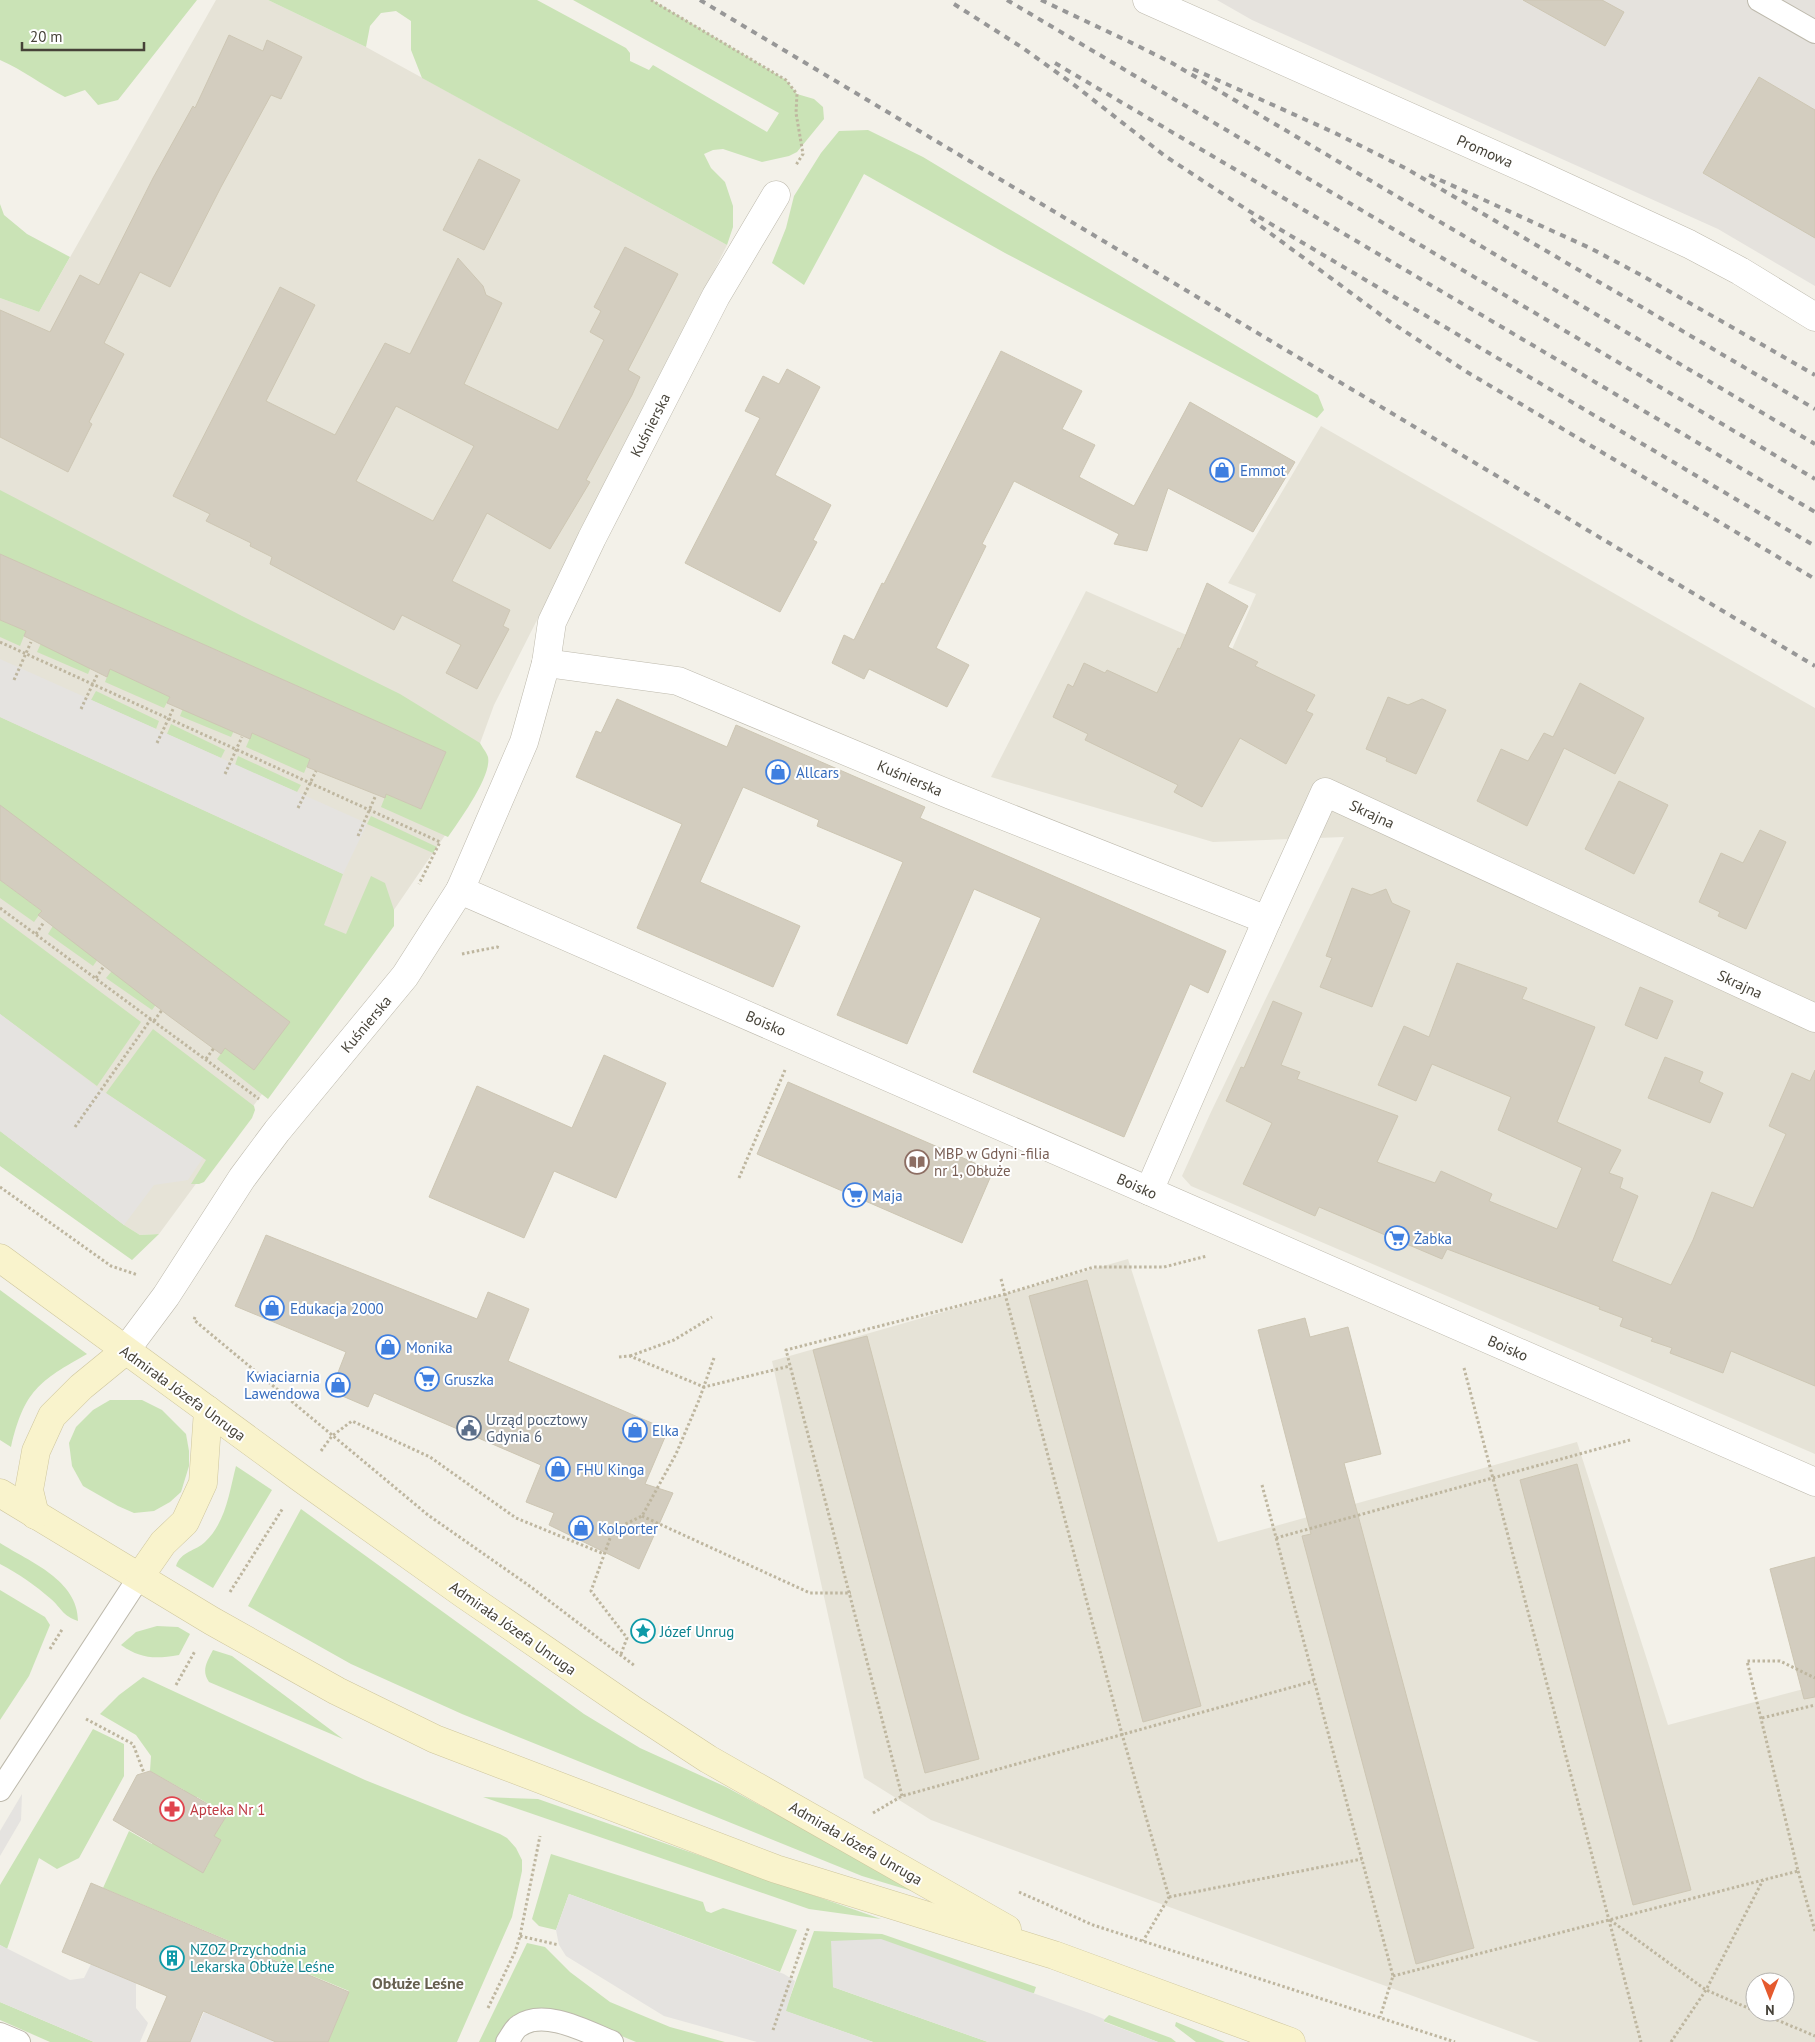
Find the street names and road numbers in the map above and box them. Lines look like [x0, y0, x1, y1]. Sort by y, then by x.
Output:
street label: Promowa [1454, 130, 1516, 172]
street label: Kuśnierska [626, 390, 674, 460]
street label: Kuśnierska [875, 756, 945, 800]
street label: Skrajna [1347, 795, 1397, 833]
street label: Skrajna [1715, 965, 1765, 1003]
street label: Kuśnierska [337, 991, 395, 1057]
street label: Boisko [743, 1006, 789, 1040]
street label: Boisko [1114, 1169, 1160, 1203]
street label: Boisko [1485, 1331, 1531, 1365]
street label: Admirała Józefa Unruga [117, 1341, 249, 1445]
street label: Admirała Józefa Unruga [446, 1577, 580, 1679]
street label: Admirała Józefa Unruga [786, 1797, 926, 1889]

